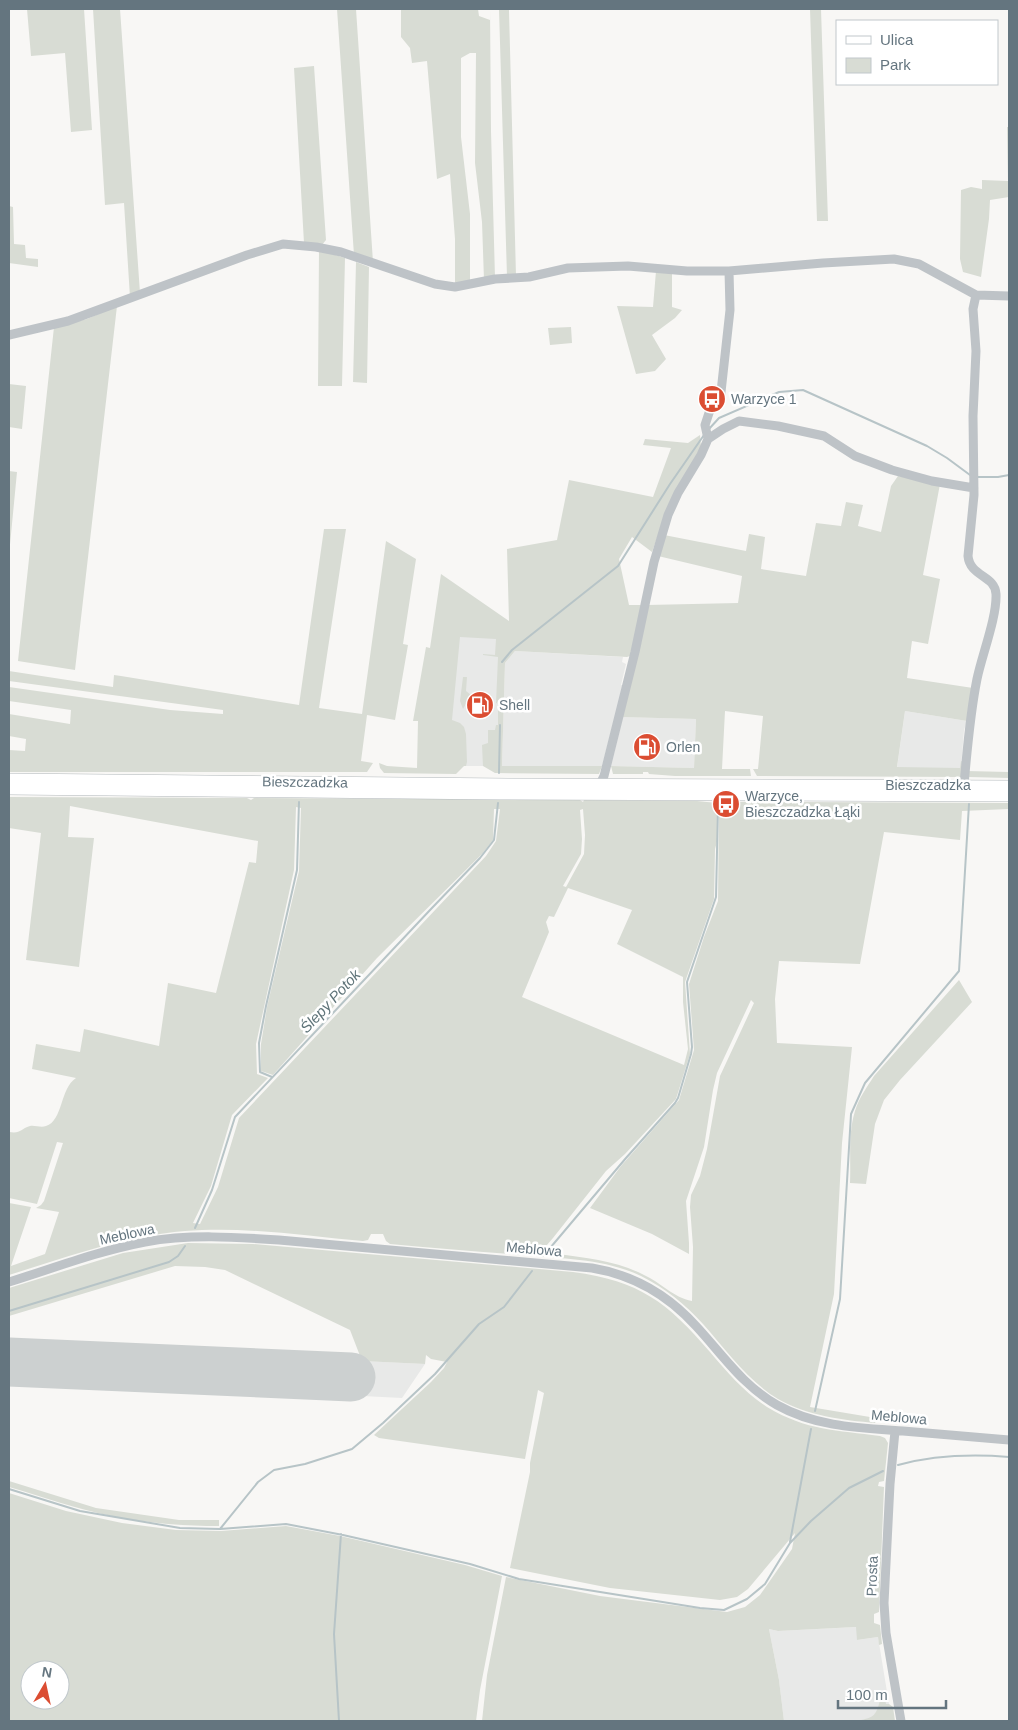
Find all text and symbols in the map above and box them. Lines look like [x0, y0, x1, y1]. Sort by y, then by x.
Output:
legend [836, 20, 998, 85]
text: Ulica [880, 31, 914, 48]
text: Park [880, 56, 911, 73]
bus stop icon: Warzyce 1 [697, 384, 727, 414]
place label: Warzyce 1 [731, 391, 797, 407]
fuel station icon: Shell [465, 690, 495, 720]
place label: Shell [499, 697, 530, 713]
fuel station icon: Orlen [632, 732, 662, 762]
place label: Orlen [666, 739, 700, 755]
street label: Bieszczadzka [262, 773, 348, 791]
street label: Bieszczadzka [885, 777, 971, 793]
place label: Warzyce, Bieszczadzka Łąki [745, 788, 860, 820]
bus stop icon: Warzyce, Bieszczadzka Łąki [711, 789, 741, 819]
water label: Ślepy Potok [296, 965, 365, 1036]
street label: Meblowa [98, 1220, 156, 1248]
street label: Meblowa [505, 1239, 563, 1259]
street label: Meblowa [870, 1407, 928, 1427]
street label: Prosta [863, 1555, 881, 1597]
north arrow [20, 1660, 70, 1710]
text: N [41, 1663, 53, 1681]
scale bar [838, 1678, 946, 1710]
text: 100 m [846, 1686, 888, 1703]

